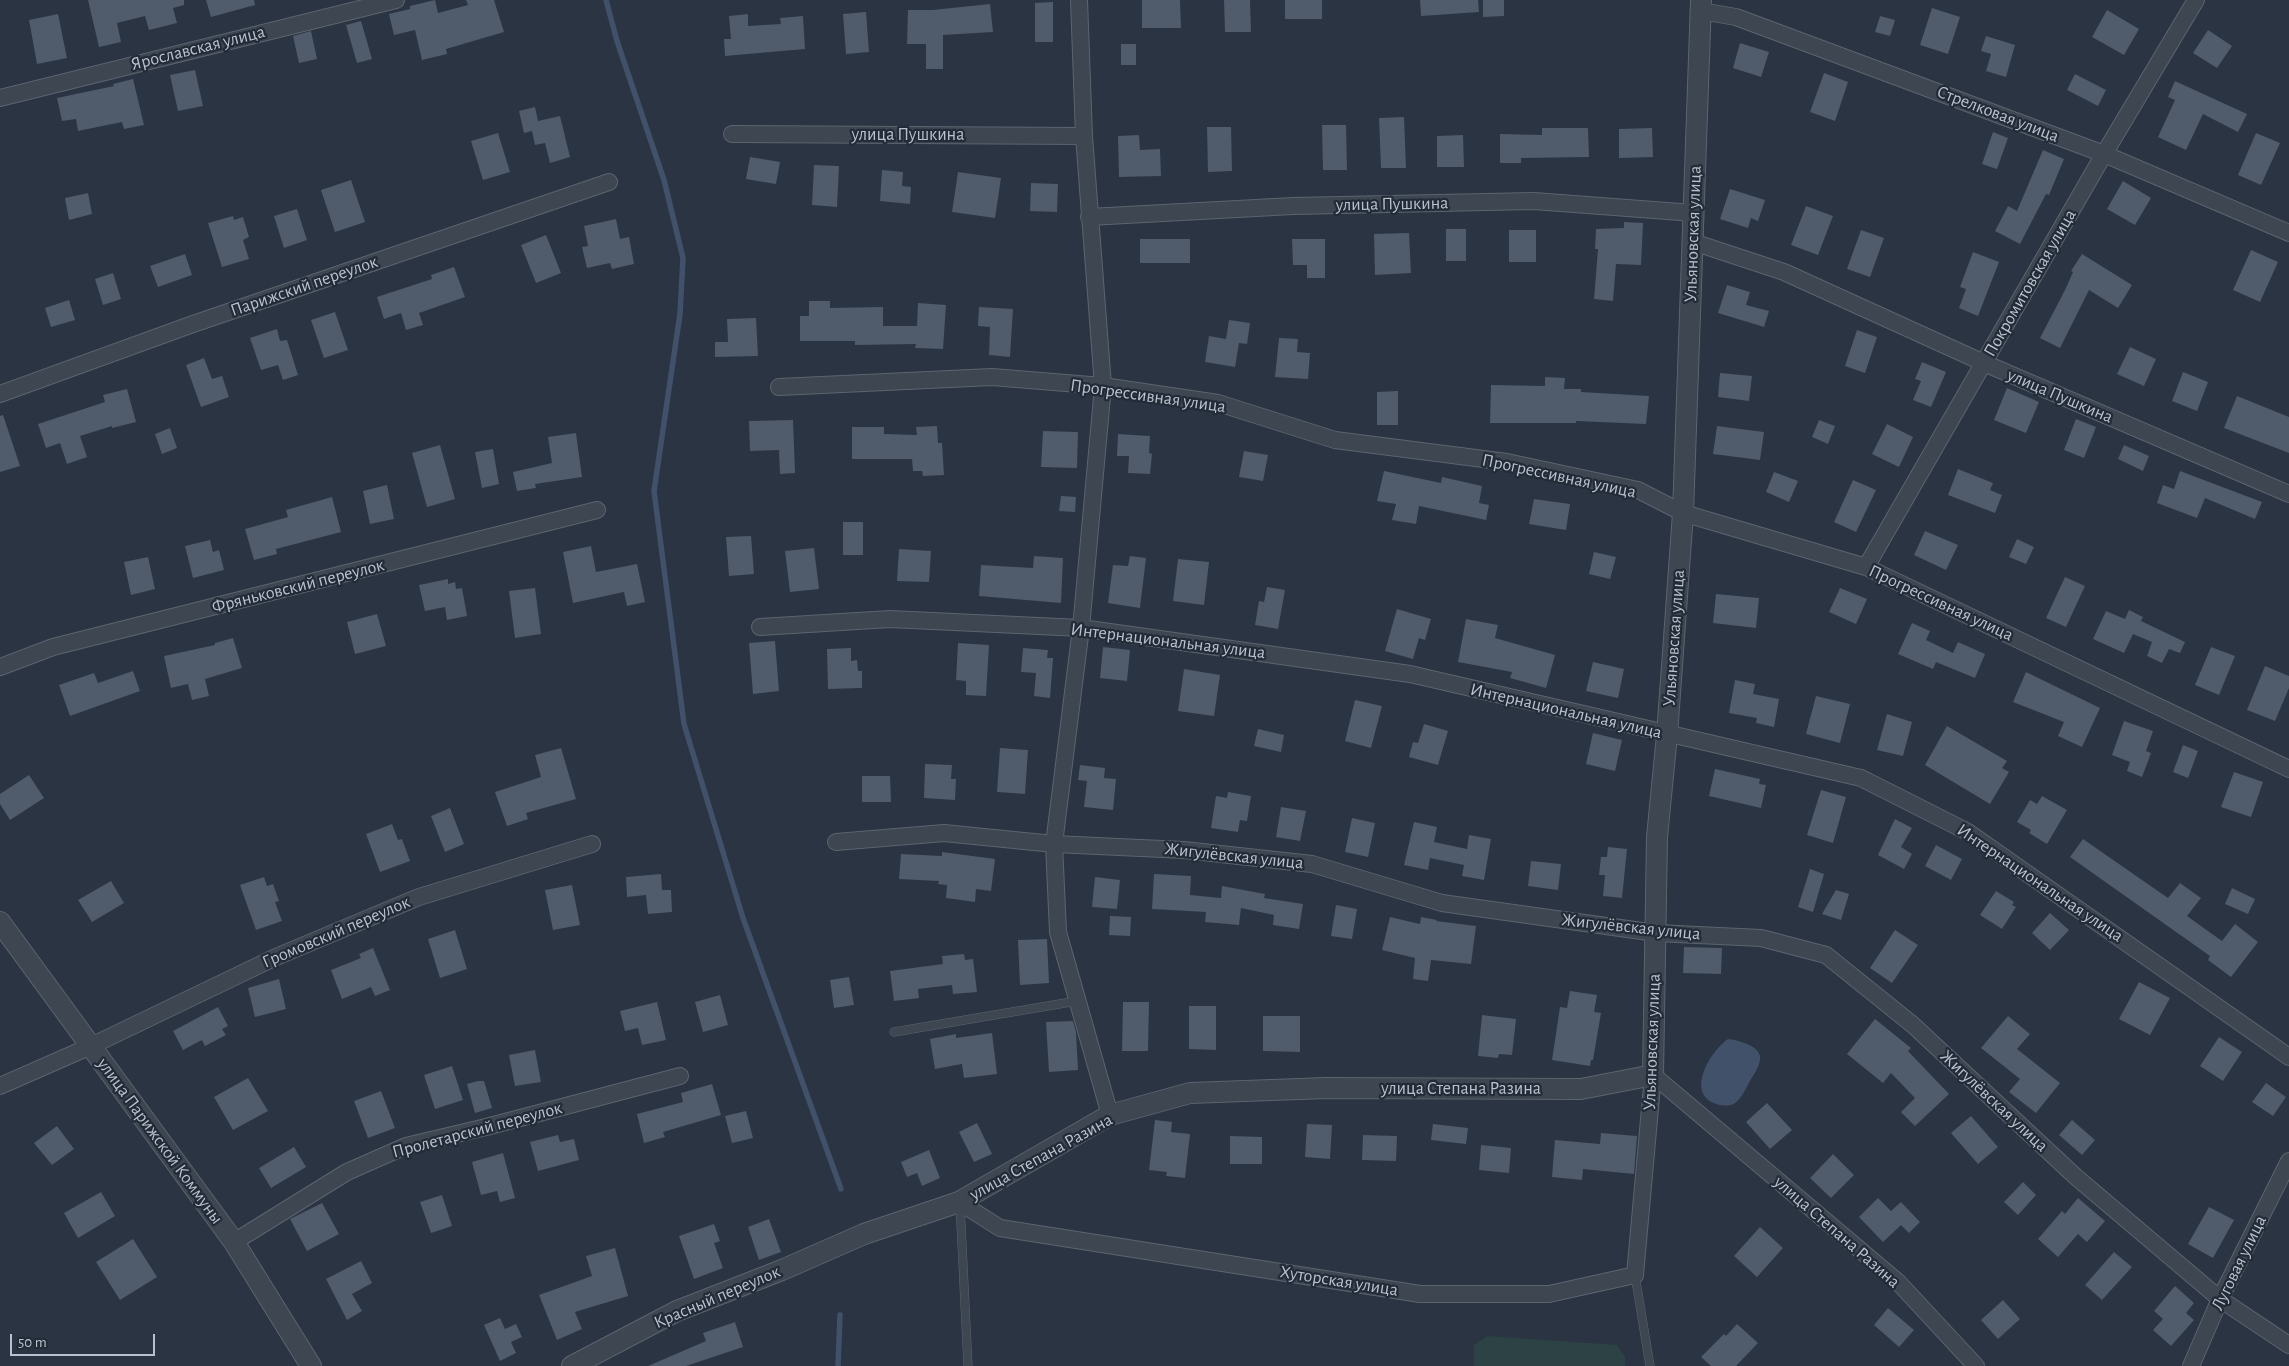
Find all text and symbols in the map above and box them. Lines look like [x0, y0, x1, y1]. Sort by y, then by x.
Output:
street label: Ярославская улица [129, 21, 267, 75]
street label: Стрелковая улица [1934, 81, 2062, 147]
street label: улица Пушкина [852, 124, 964, 146]
street label: Ульяновская улица [1680, 165, 1706, 303]
street label: улица Пушкина [1335, 192, 1449, 216]
street label: Покромитовская улица [1979, 205, 2081, 361]
street label: Парижский переулок [227, 251, 381, 321]
street label: улица Пушкина [2004, 364, 2116, 428]
street label: Прогрессивная улица [1069, 374, 1227, 418]
street label: Прогрессивная улица [1480, 449, 1638, 503]
street label: Фряньковский переулок [210, 554, 386, 618]
street label: Прогрессивная улица [1865, 560, 2017, 646]
street label: Ульяновская улица [1658, 569, 1690, 707]
street label: Интернациональная улица [1069, 618, 1267, 664]
street label: Интернациональная улица [1468, 678, 1664, 744]
street label: Интернациональная улица [1953, 819, 2127, 947]
street label: Жигулёвская улица [1163, 838, 1305, 874]
street label: Громовский переулок [259, 891, 413, 973]
street label: Жигулёвская улица [1560, 909, 1702, 945]
street label: Ульяновская улица [1639, 973, 1665, 1111]
street label: Жигулёвская улица [1935, 1045, 2053, 1157]
street label: улица Парижской Коммуны [92, 1054, 228, 1228]
street label: улица Степана Разина [1381, 1078, 1541, 1100]
street label: Пролетарский переулок [390, 1097, 564, 1163]
street label: улица Степана Разина [966, 1109, 1116, 1205]
street label: улица Степана Разина [1770, 1171, 1904, 1293]
street label: Луговая улица [2207, 1212, 2271, 1314]
street label: Красный переулок [651, 1261, 783, 1333]
street label: Хуторская улица [1278, 1261, 1400, 1301]
scale bar [12, 1324, 158, 1356]
text: 50 m [18, 1335, 47, 1350]

